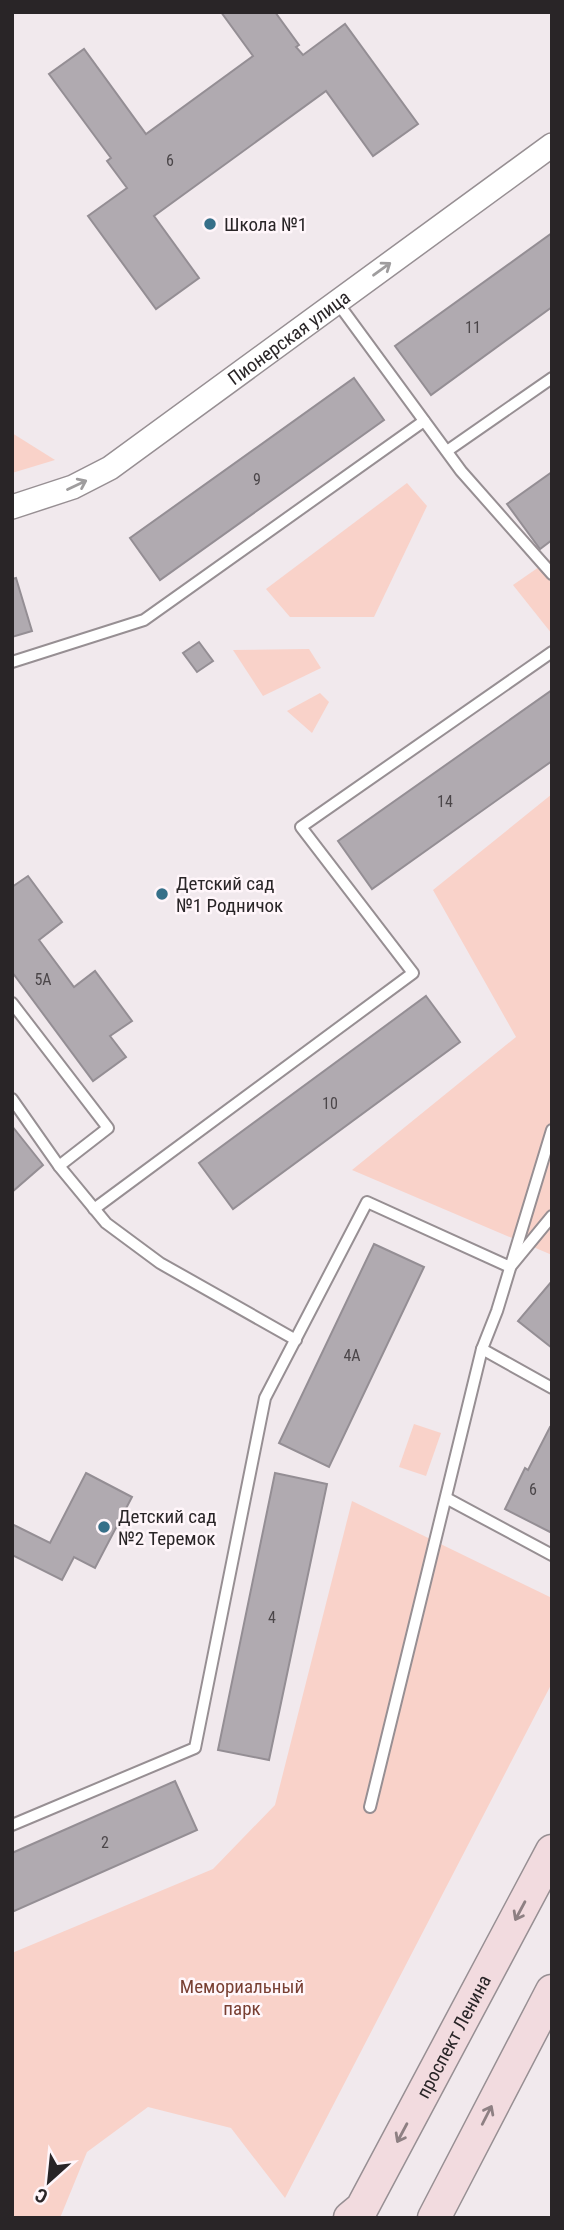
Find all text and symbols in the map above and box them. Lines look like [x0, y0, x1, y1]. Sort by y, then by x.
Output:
house number: 6 [166, 151, 174, 170]
place label: Школа №1 [224, 213, 307, 236]
marker: Школа №1 [202, 216, 218, 232]
one-way arrow [372, 262, 391, 276]
street label: Пионерская улица [223, 285, 354, 390]
house number: 11 [465, 318, 481, 337]
house number: 9 [253, 470, 261, 489]
one-way arrow [65, 478, 87, 491]
house number: 14 [437, 792, 453, 811]
place label: Детский сад №1 Родничок [176, 872, 283, 917]
marker: Детский сад №1 Родничок [154, 886, 170, 902]
house number: 5А [34, 970, 52, 989]
house number: 10 [322, 1094, 338, 1113]
house number: 4А [343, 1346, 361, 1365]
house number: 6 [529, 1480, 537, 1499]
place label: Детский сад №2 Теремок [118, 1505, 216, 1550]
marker: Детский сад №2 Теремок [96, 1519, 112, 1535]
house number: 4 [268, 1608, 276, 1627]
house number: 2 [101, 1833, 109, 1852]
one-way arrow [513, 1900, 526, 1921]
street label: проспект Ленина [411, 1971, 496, 2102]
park label: Мемориальный парк [180, 1975, 304, 2020]
one-way arrow [481, 2105, 495, 2126]
one-way arrow [394, 2123, 408, 2143]
north arrow [14, 2146, 84, 2216]
text: С [31, 2183, 52, 2208]

